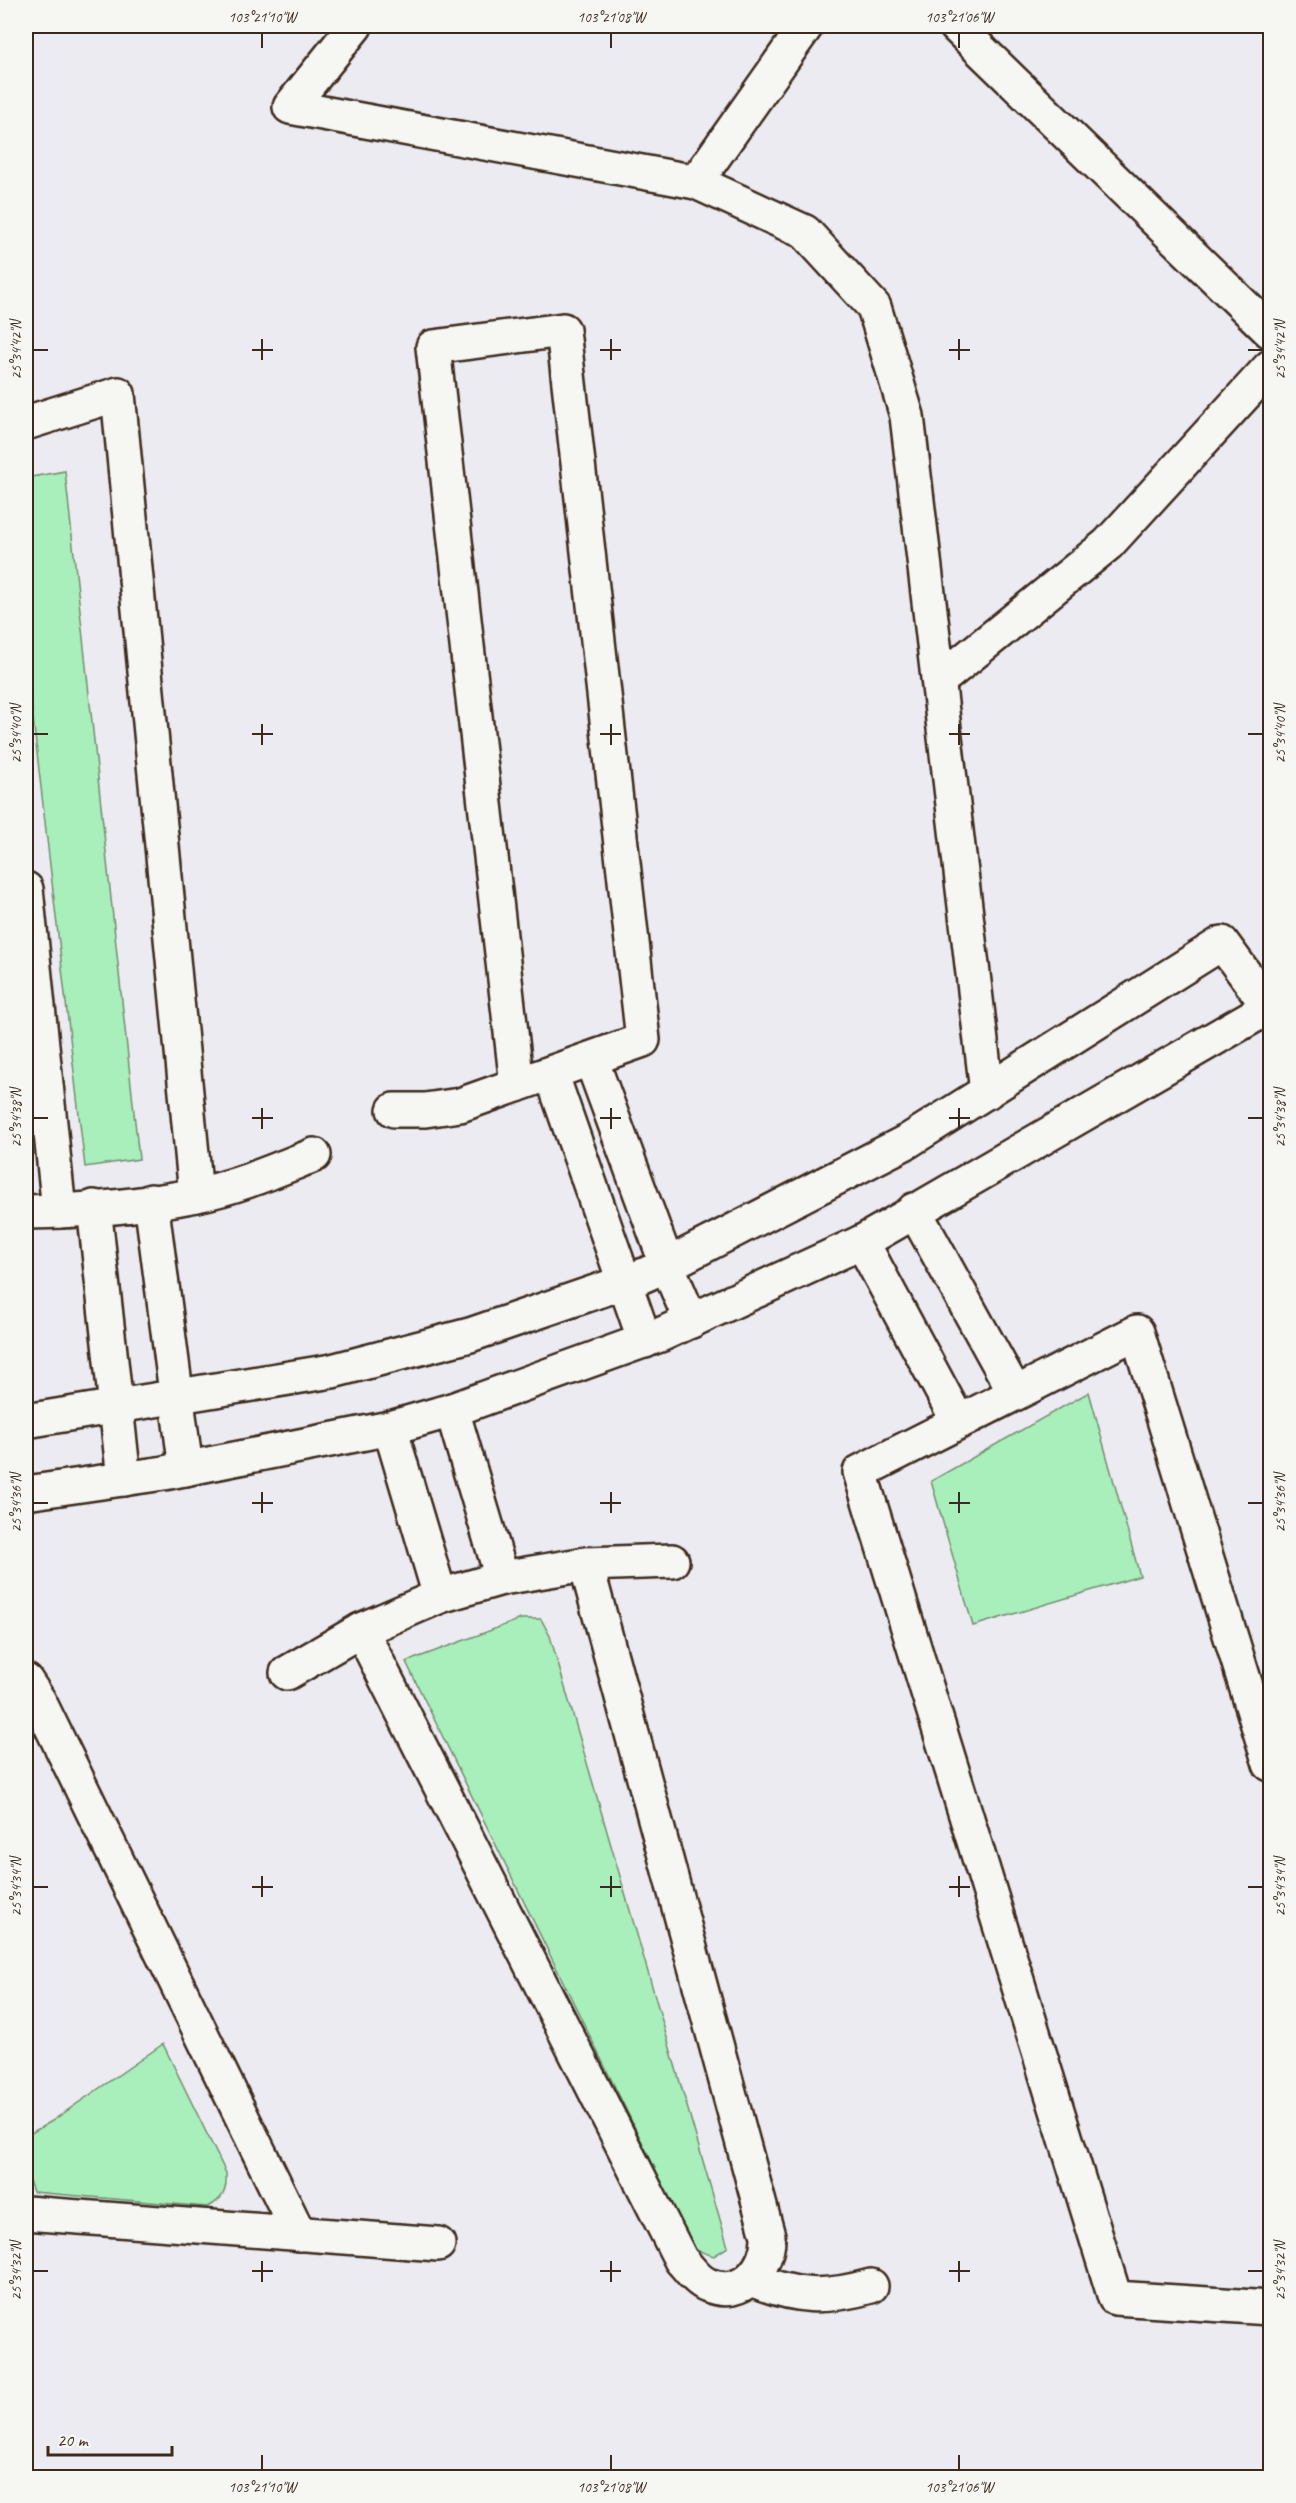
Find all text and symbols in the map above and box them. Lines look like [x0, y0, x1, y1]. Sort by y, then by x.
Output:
text: 103°21'10"W [228, 8, 299, 27]
text: 103°21'08"W [577, 8, 648, 27]
text: 103°21'06"W [925, 8, 996, 27]
text: 25°34'42"N [7, 317, 26, 380]
text: 25°34'42"N [1271, 317, 1290, 380]
text: 25°34'40"N [7, 701, 26, 764]
text: 25°34'40"N [1271, 701, 1290, 764]
text: 25°34'38"N [7, 1085, 26, 1148]
text: 25°34'38"N [1271, 1085, 1290, 1148]
text: 25°34'36"N [7, 1470, 26, 1533]
text: 25°34'36"N [1271, 1470, 1290, 1533]
text: 25°34'34"N [7, 1854, 26, 1917]
text: 25°34'34"N [1271, 1854, 1290, 1917]
text: 25°34'32"N [7, 2238, 26, 2301]
text: 25°34'32"N [1271, 2238, 1290, 2301]
scale bar [48, 2419, 172, 2457]
text: 20 m [57, 2429, 90, 2451]
text: 103°21'10"W [228, 2478, 299, 2497]
text: 103°21'08"W [577, 2478, 648, 2497]
text: 103°21'06"W [925, 2478, 996, 2497]

